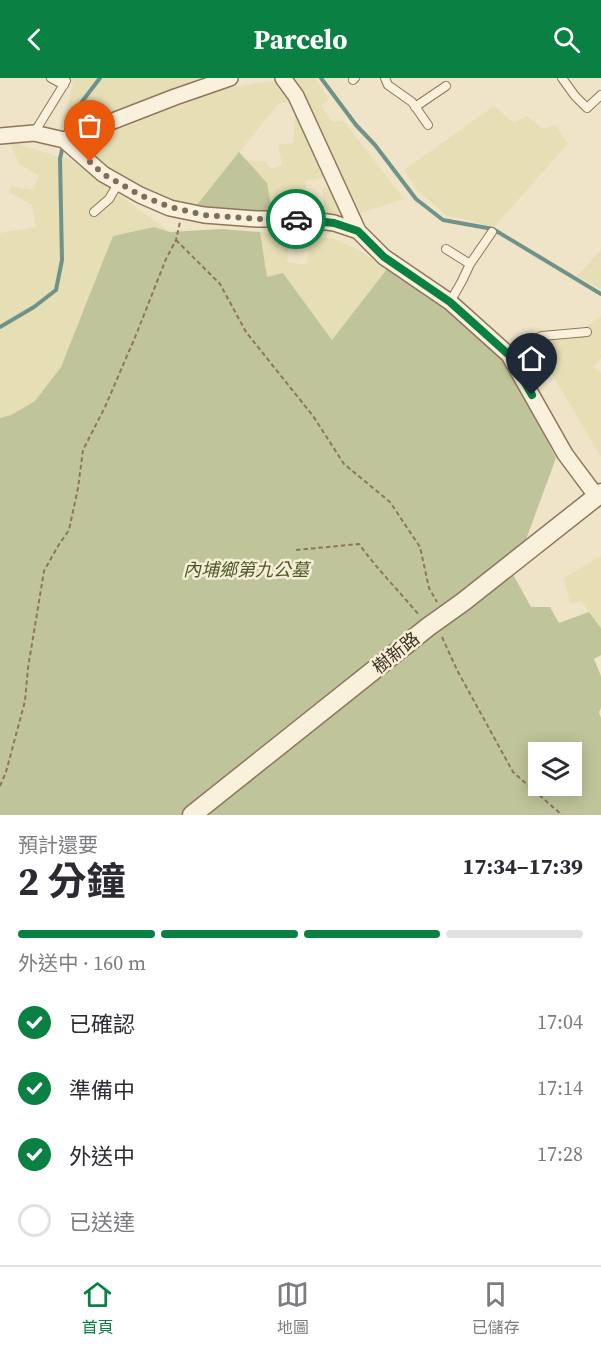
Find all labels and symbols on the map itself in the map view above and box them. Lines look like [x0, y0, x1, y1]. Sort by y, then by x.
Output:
pin [64, 100, 115, 162]
courier [266, 189, 326, 249]
pin [506, 333, 557, 395]
park label: 內埔鄉第九公墓 [183, 557, 312, 582]
street label: 樹新路 [367, 626, 425, 679]

